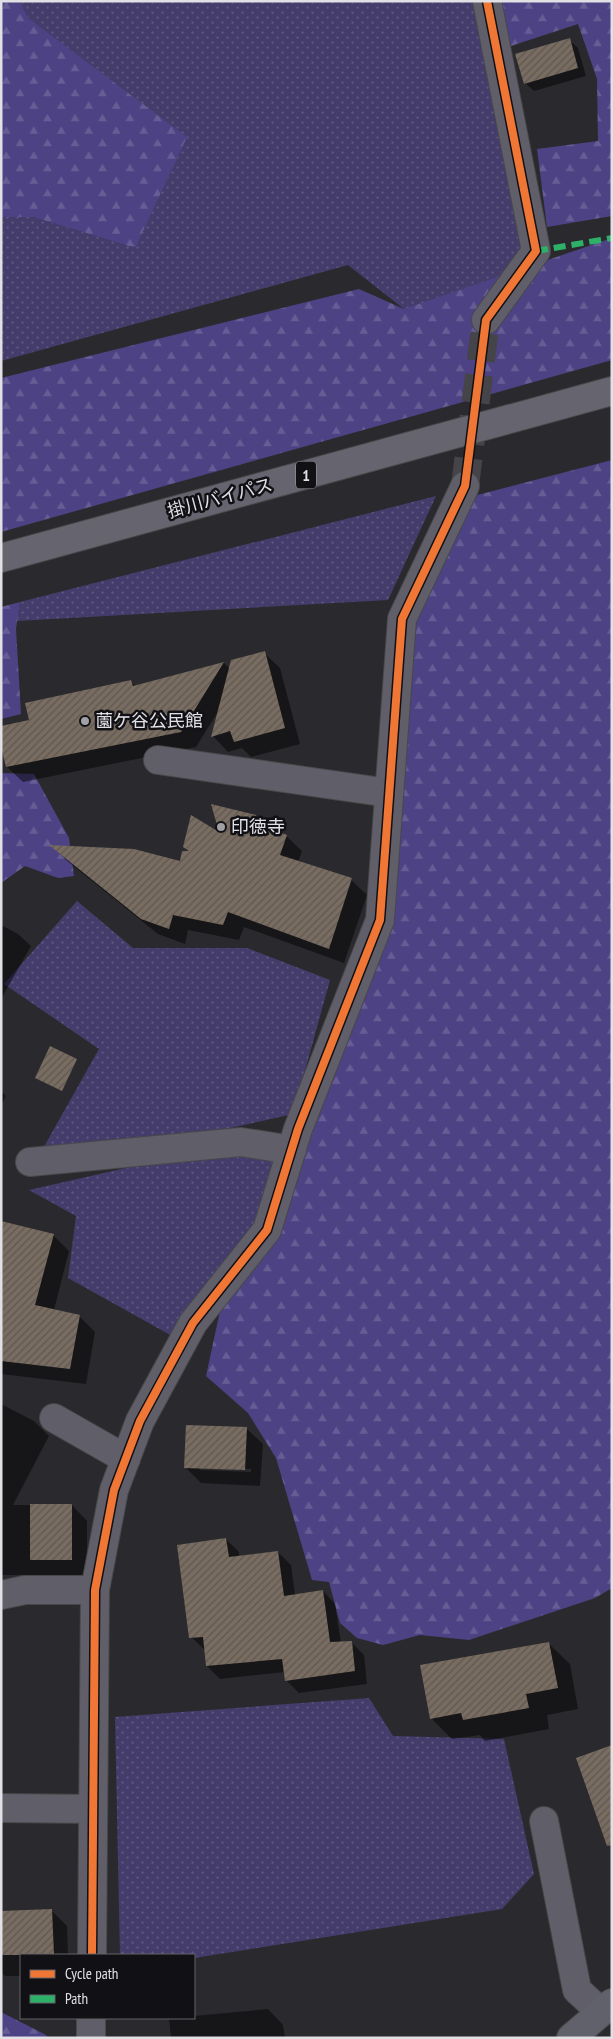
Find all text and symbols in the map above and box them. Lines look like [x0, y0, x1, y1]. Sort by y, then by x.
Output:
road number: 1 [296, 462, 316, 488]
street label: 掛川バイパス [165, 472, 275, 523]
place label: 薗ケ谷公民館 [95, 709, 203, 732]
marker: 薗ケ谷公民館 [79, 715, 91, 727]
place label: 印徳寺 [231, 815, 285, 838]
marker: 印徳寺 [215, 821, 227, 833]
legend [20, 1954, 195, 2019]
text: Cycle path [65, 1964, 118, 1983]
text: Path [65, 1989, 88, 2008]

